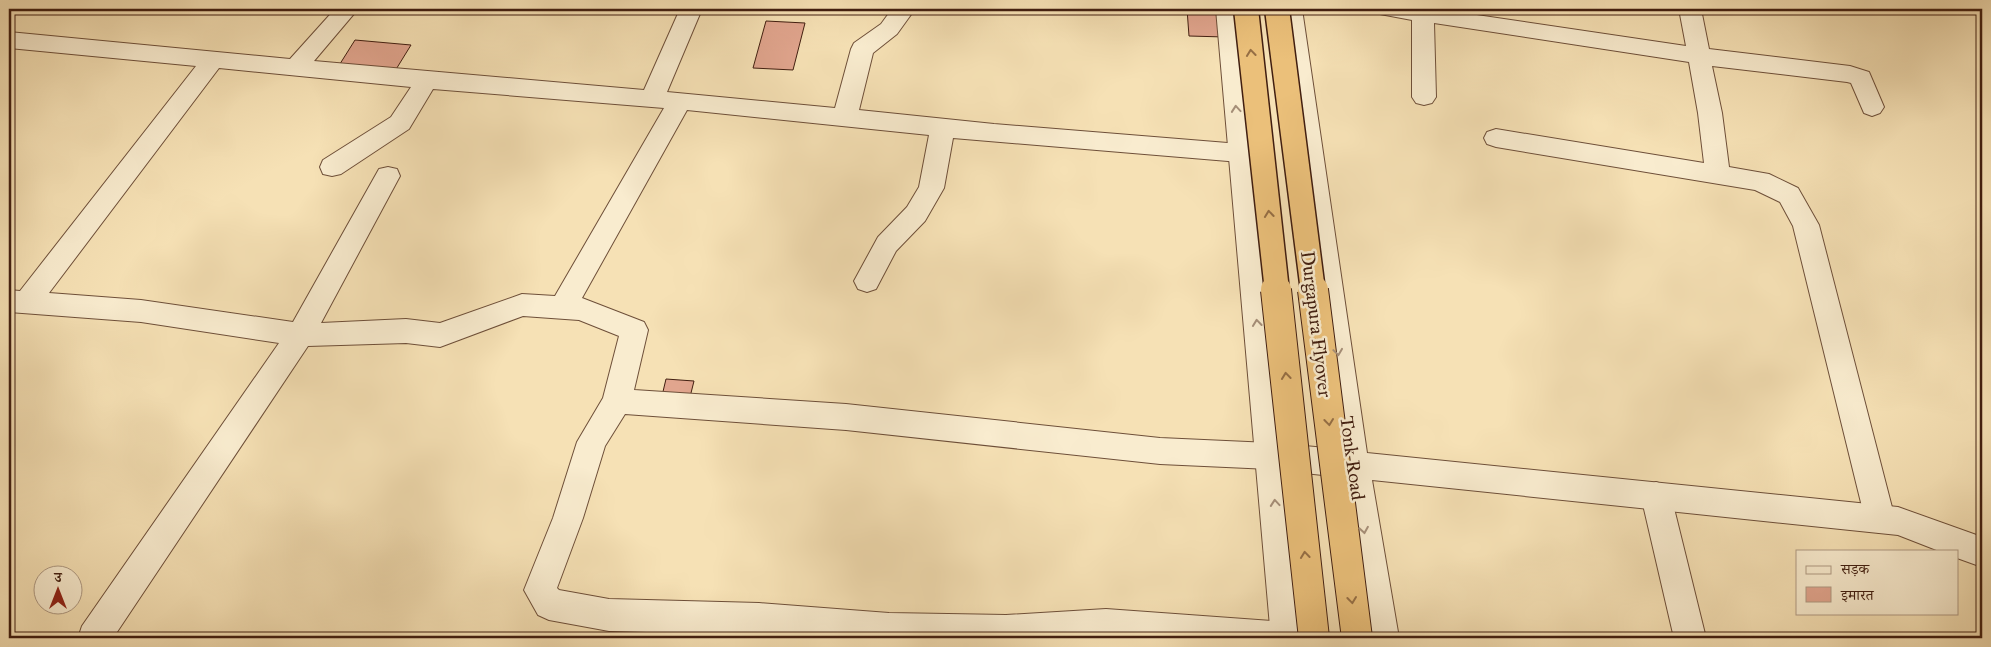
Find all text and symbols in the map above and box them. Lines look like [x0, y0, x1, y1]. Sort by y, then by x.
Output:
one-way arrow [1246, 49, 1257, 57]
one-way arrow [1231, 105, 1242, 113]
one-way arrow [1263, 210, 1274, 218]
street label: Durgapura Flyover [1295, 249, 1337, 400]
one-way arrow [1252, 319, 1263, 327]
one-way arrow [1333, 347, 1343, 356]
one-way arrow [1281, 372, 1292, 380]
street label: Tonk Road [1335, 414, 1370, 502]
one-way arrow [1324, 417, 1334, 426]
one-way arrow [1269, 498, 1280, 506]
one-way arrow [1359, 526, 1369, 534]
legend [1796, 550, 1958, 614]
one-way arrow [1300, 551, 1311, 559]
text: सड़क [1840, 560, 1870, 578]
north arrow [32, 564, 82, 614]
text: उ [53, 569, 62, 586]
text: इमारत [1840, 586, 1875, 604]
one-way arrow [1346, 597, 1357, 605]

